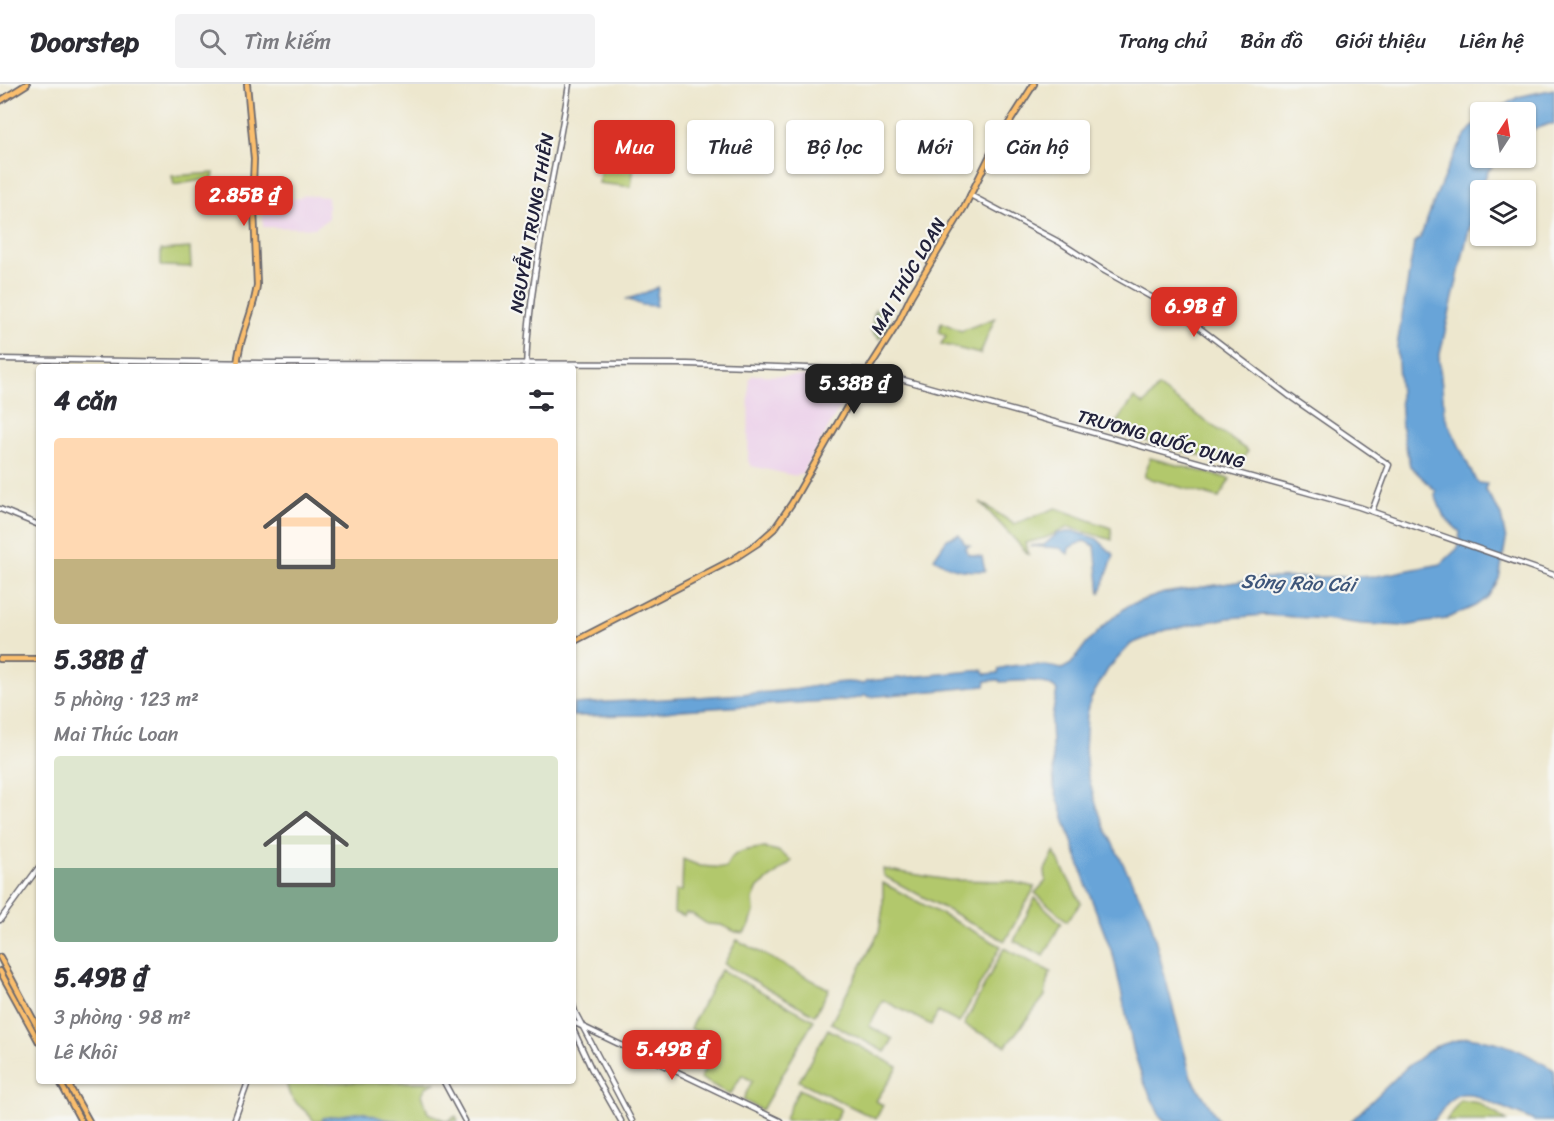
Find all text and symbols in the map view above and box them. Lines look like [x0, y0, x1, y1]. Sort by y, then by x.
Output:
search box [175, 14, 595, 68]
text: Doorstep [30, 17, 139, 66]
text: Tìm kiếm [244, 22, 331, 61]
text: Trang chủ [1118, 22, 1207, 60]
text: Bản đồ [1240, 22, 1303, 60]
text: Giới thiệu [1336, 22, 1426, 60]
text: Liên hệ [1459, 22, 1524, 60]
icon: search [196, 25, 229, 58]
north arrow [1470, 102, 1536, 168]
map controls [1470, 102, 1536, 246]
chip: Mua [594, 120, 675, 174]
chip: Thuê [687, 120, 774, 174]
chip: Bộ lọc [786, 120, 884, 174]
chip: Mới [896, 120, 973, 174]
chip: Căn hộ [985, 120, 1090, 174]
street label: NGUYỄN TRUNG THIÊN [500, 130, 564, 316]
pin: 2.85B ₫ [189, 176, 299, 227]
text: 2.85B ₫ [209, 178, 279, 213]
button: layers [1470, 180, 1536, 246]
street label: MAI THÚC LOAN [861, 211, 955, 341]
pin: 6.9B ₫ [1145, 287, 1243, 338]
text: 6.9B ₫ [1165, 289, 1223, 324]
pin: 5.38B ₫ [799, 364, 909, 415]
text: 5.38B ₫ [819, 366, 889, 401]
text: 4 căn [54, 377, 117, 423]
icon: filters [525, 384, 558, 417]
street label: TRƯƠNG QUỐC DỤNG [1073, 400, 1249, 478]
icon: home [252, 477, 360, 585]
water label: Sông Rào Cái [1240, 564, 1360, 603]
text: 5.38B ₫ [54, 636, 145, 682]
text: 5 phòng · 123 m² [54, 682, 199, 717]
text: Mai Thúc Loan [54, 717, 178, 752]
icon: home [252, 795, 360, 903]
text: 5.49B ₫ [54, 954, 147, 1000]
text: 3 phòng · 98 m² [54, 1000, 191, 1035]
pin: 5.49B ₫ [617, 1030, 727, 1081]
text: 5.49B ₫ [636, 1032, 708, 1067]
text: Lê Khôi [54, 1035, 117, 1070]

